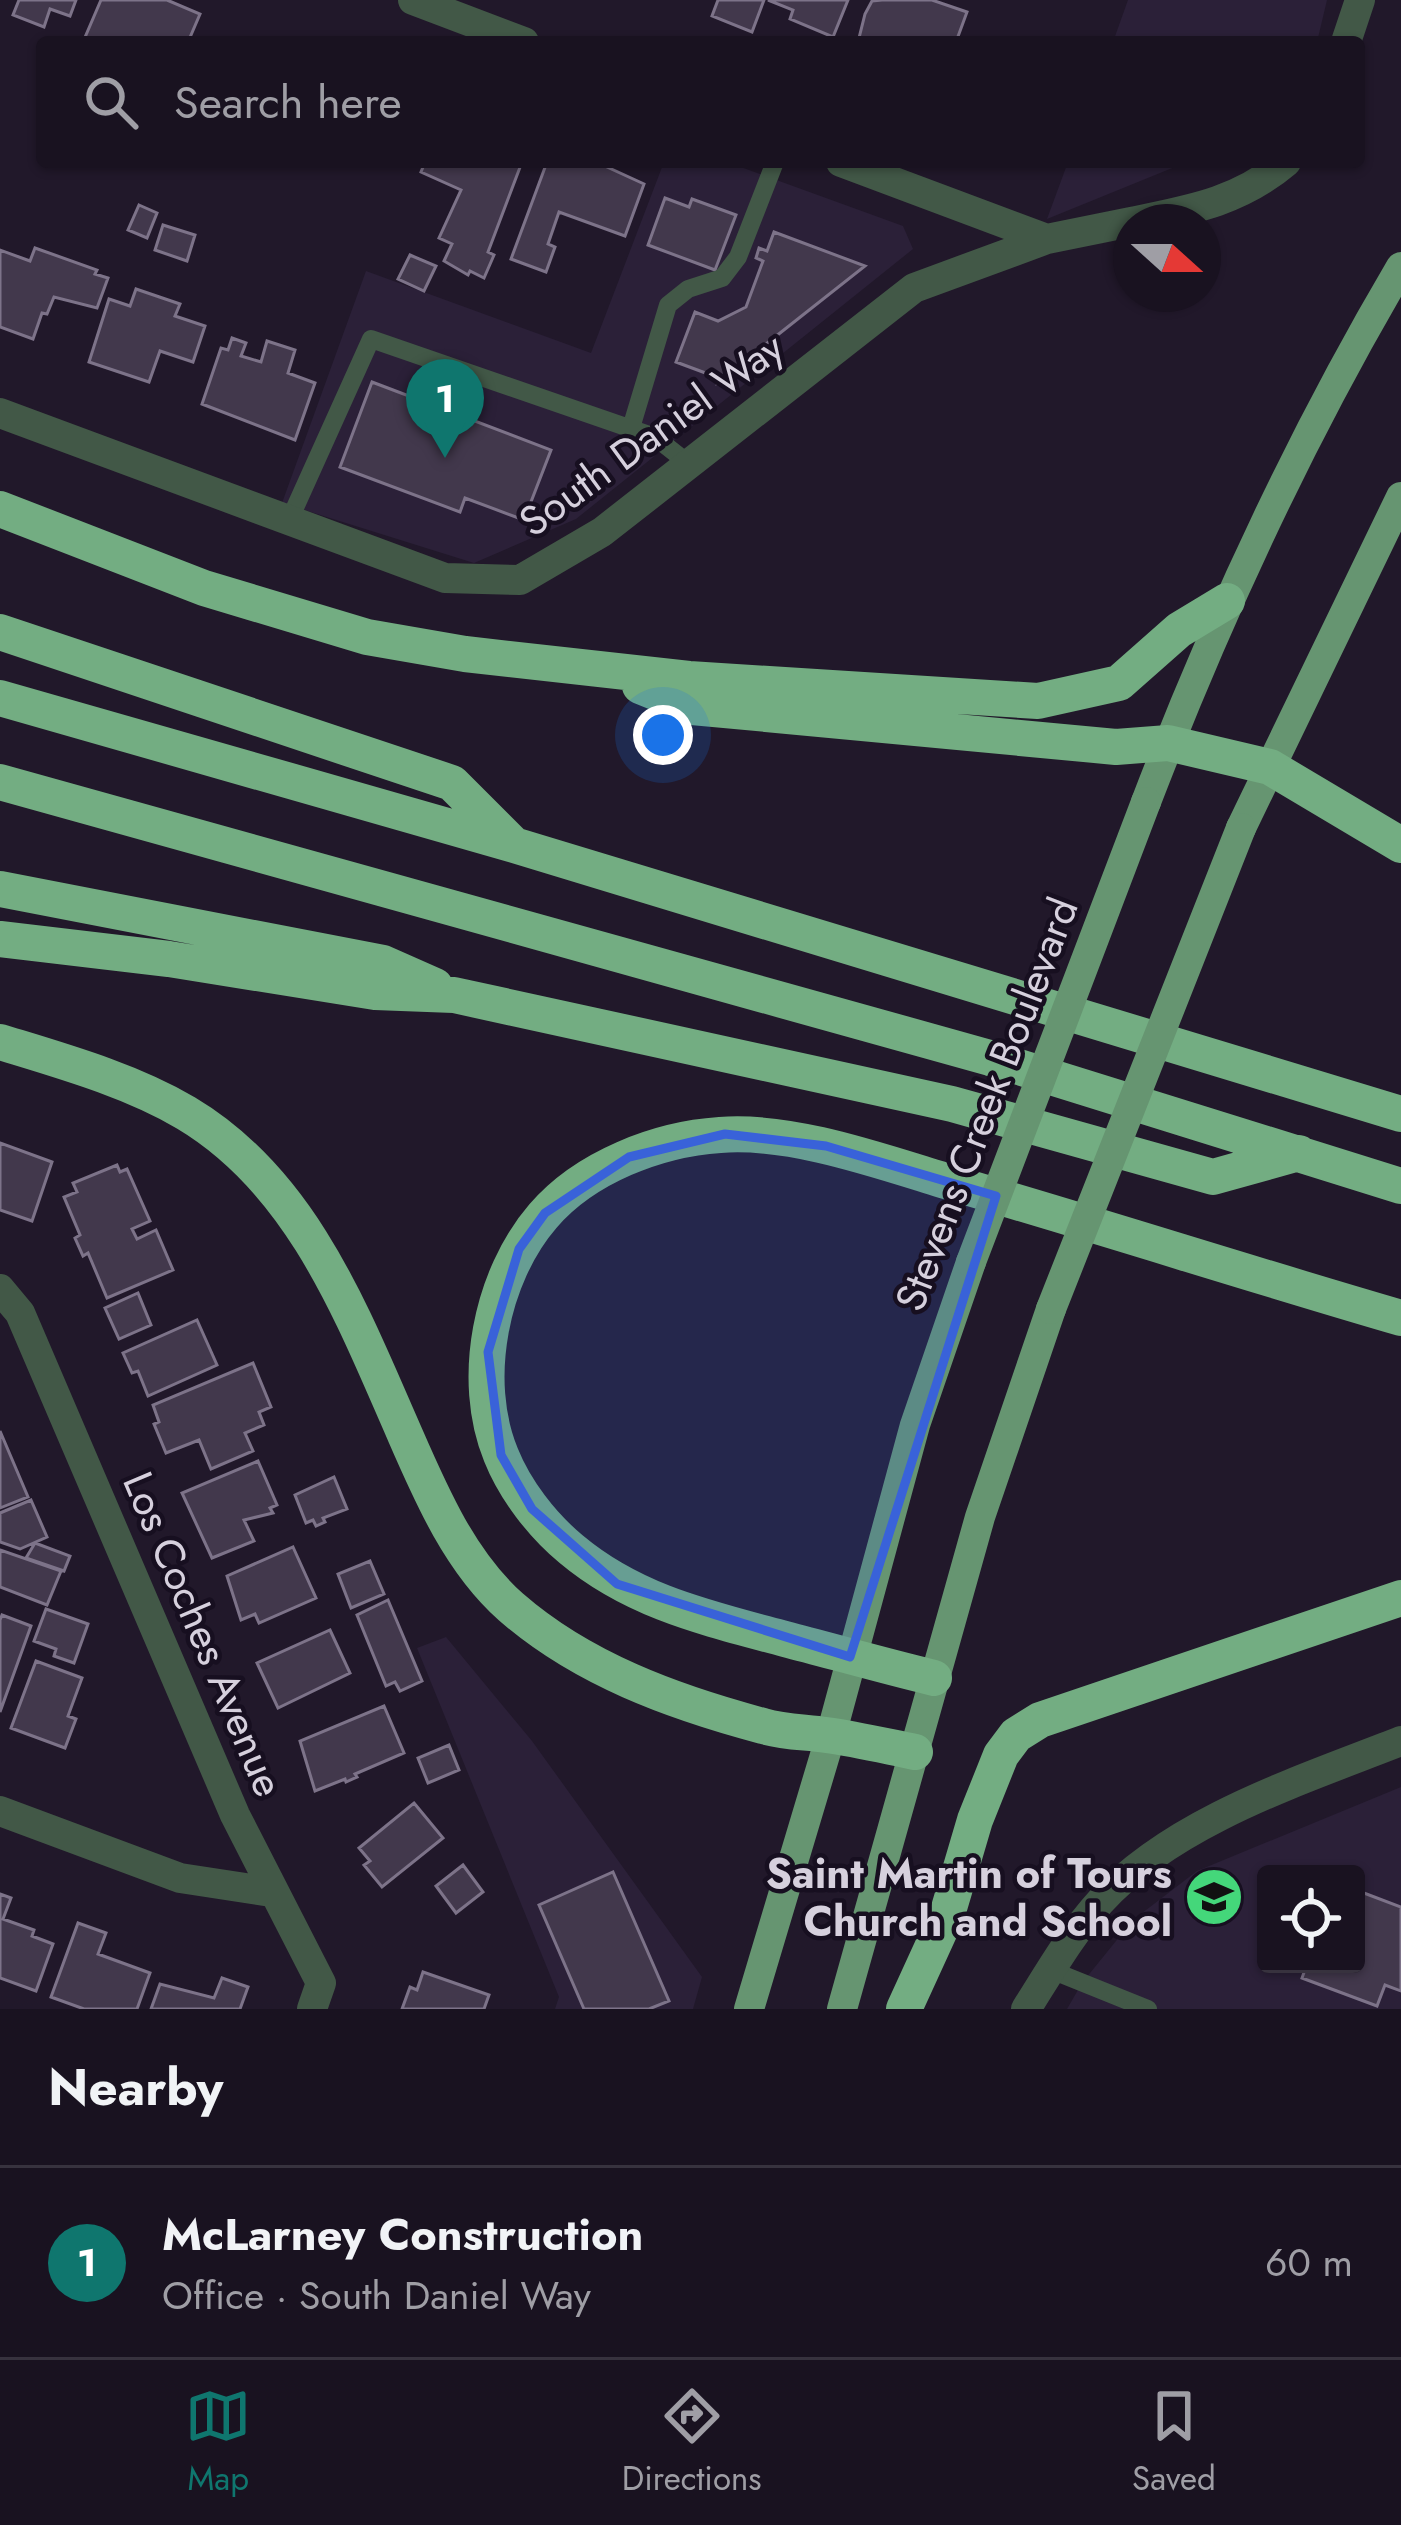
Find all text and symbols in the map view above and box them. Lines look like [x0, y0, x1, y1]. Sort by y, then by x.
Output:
search box [36, 36, 1365, 168]
icon: search [78, 69, 144, 135]
text: Search here [174, 70, 402, 135]
north arrow [1113, 204, 1221, 312]
street label: South Daniel Way [506, 317, 797, 551]
pin: 1 [406, 359, 484, 458]
your location [633, 705, 693, 765]
street label: Stevens Creek Boulevard [879, 889, 1093, 1320]
street label: Los Coches Avenue [108, 1462, 299, 1806]
place label: Saint Martin of Tours Church and School [766, 1843, 1172, 1952]
map controls [1257, 1865, 1365, 1973]
button: locate [1257, 1865, 1365, 1973]
school or university icon: Saint Martin of Tours Church and School [1183, 1866, 1245, 1928]
text: Nearby [48, 2050, 223, 2124]
text: McLarney Construction [162, 2202, 643, 2267]
text: 1 [77, 2234, 97, 2291]
text: 60 m [1265, 2234, 1353, 2291]
text: Office · South Daniel Way [162, 2267, 591, 2324]
tab: Map [185, 2383, 251, 2502]
tab: Directions [622, 2383, 762, 2502]
tab: Saved [1132, 2383, 1216, 2502]

